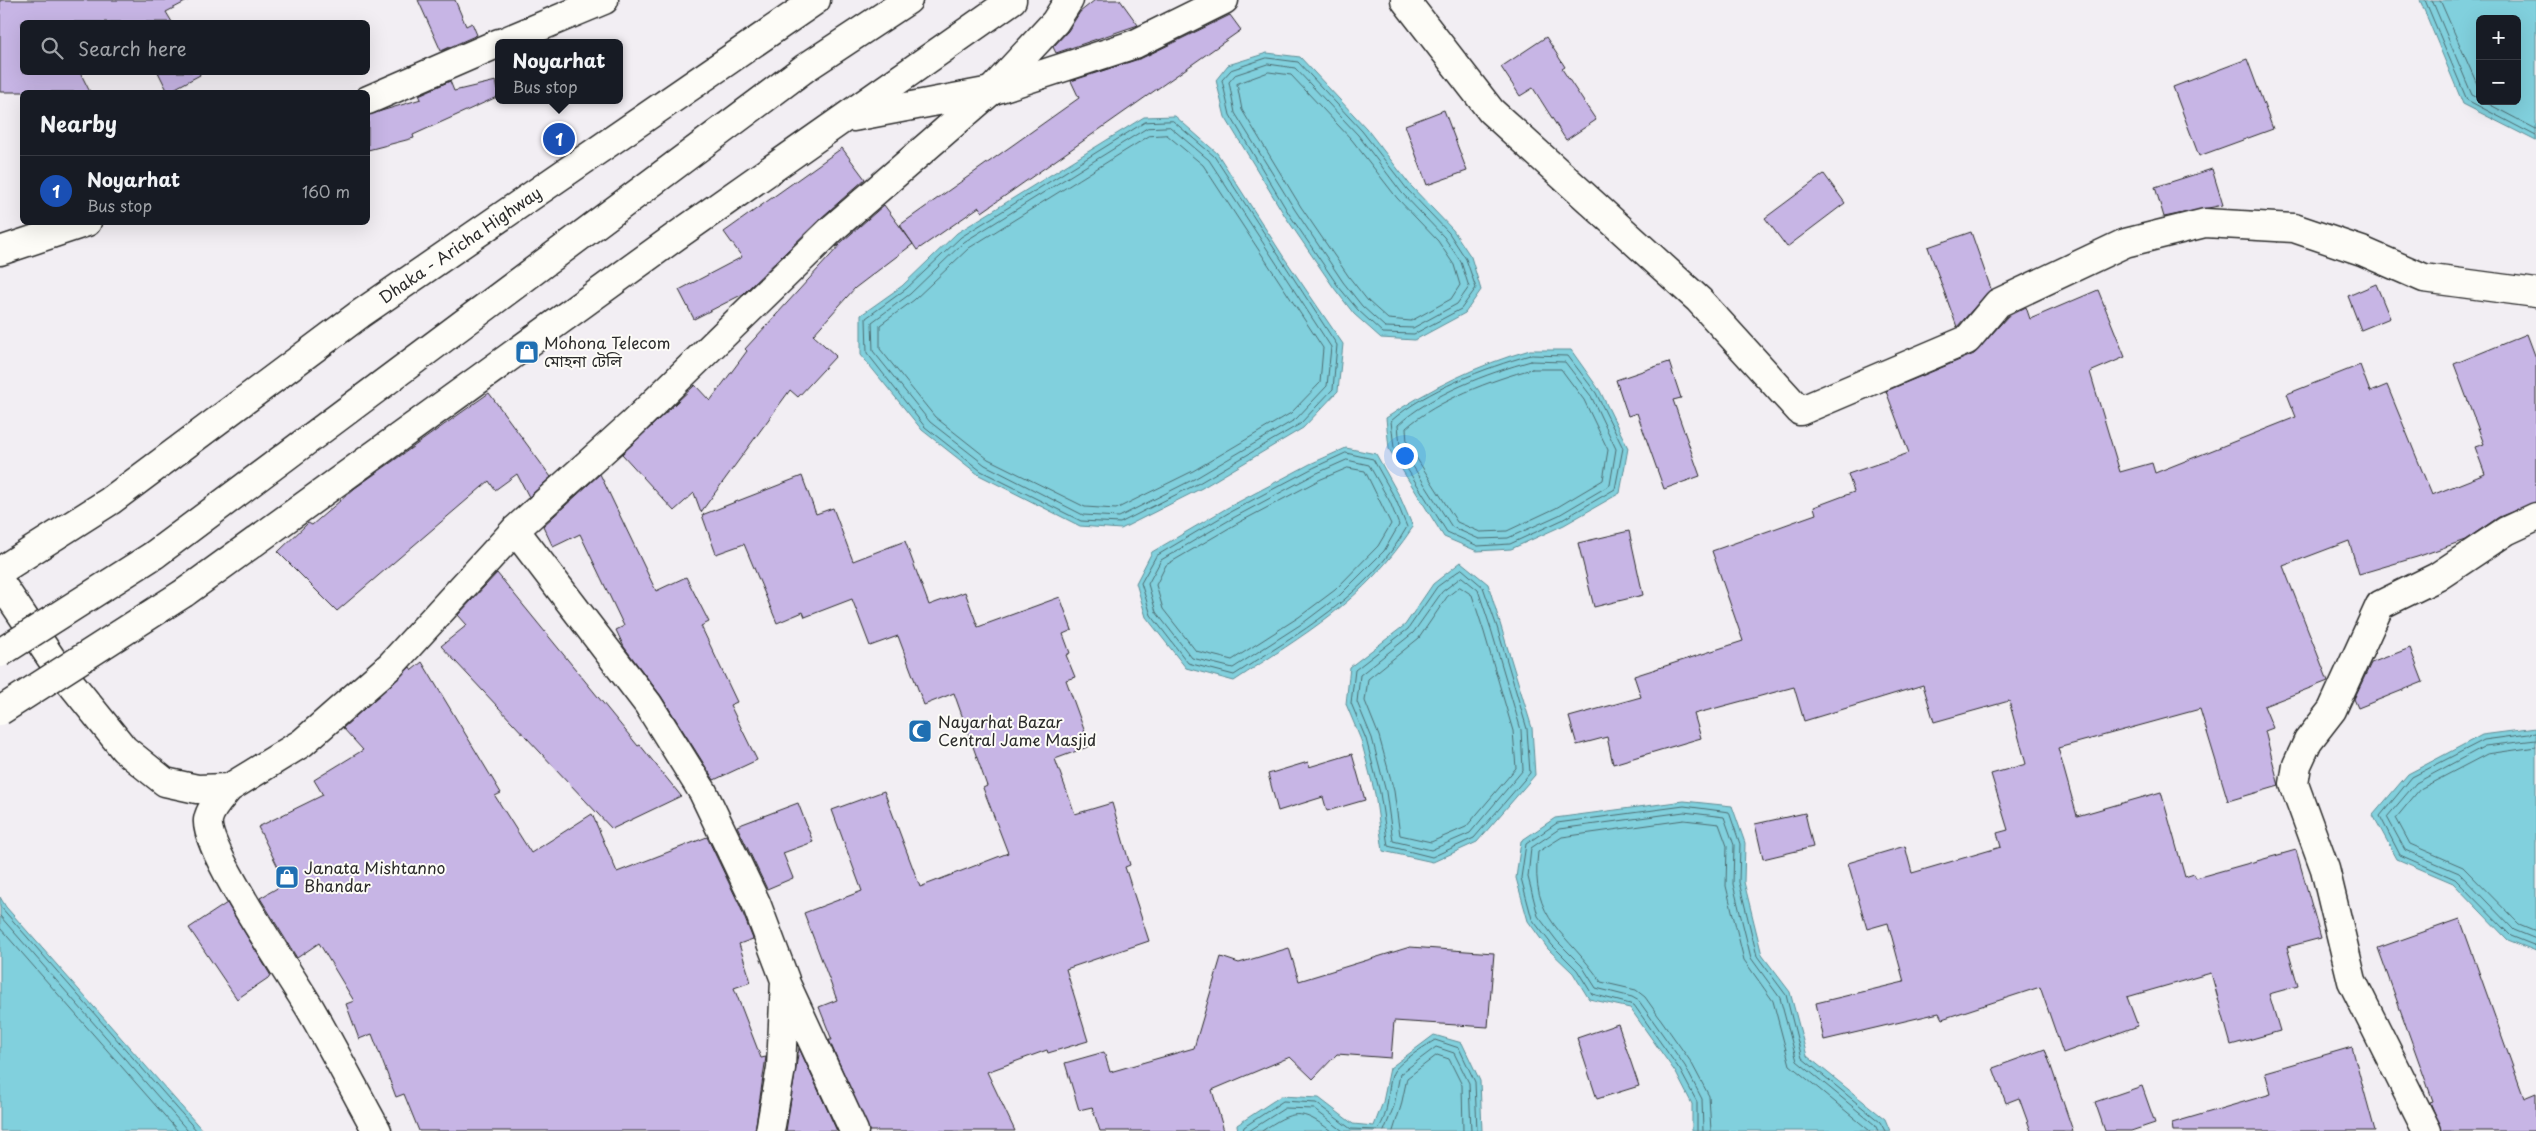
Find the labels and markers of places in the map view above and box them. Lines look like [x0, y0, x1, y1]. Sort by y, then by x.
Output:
pin: 1 [543, 120, 575, 158]
place label: Mohona Telecom মোহনা টেলি [544, 330, 671, 372]
shop icon: Mohona Telecom মোহনা টেলি [514, 339, 540, 365]
place label: Nayarhat Bazar Central Jame Masjid [938, 709, 1096, 751]
mosque icon: Nayarhat Bazar Central Jame Masjid [907, 718, 933, 744]
place label: Janata Mishtanno Bhandar [304, 855, 446, 897]
shop icon: Janata Mishtanno Bhandar [274, 864, 300, 890]

